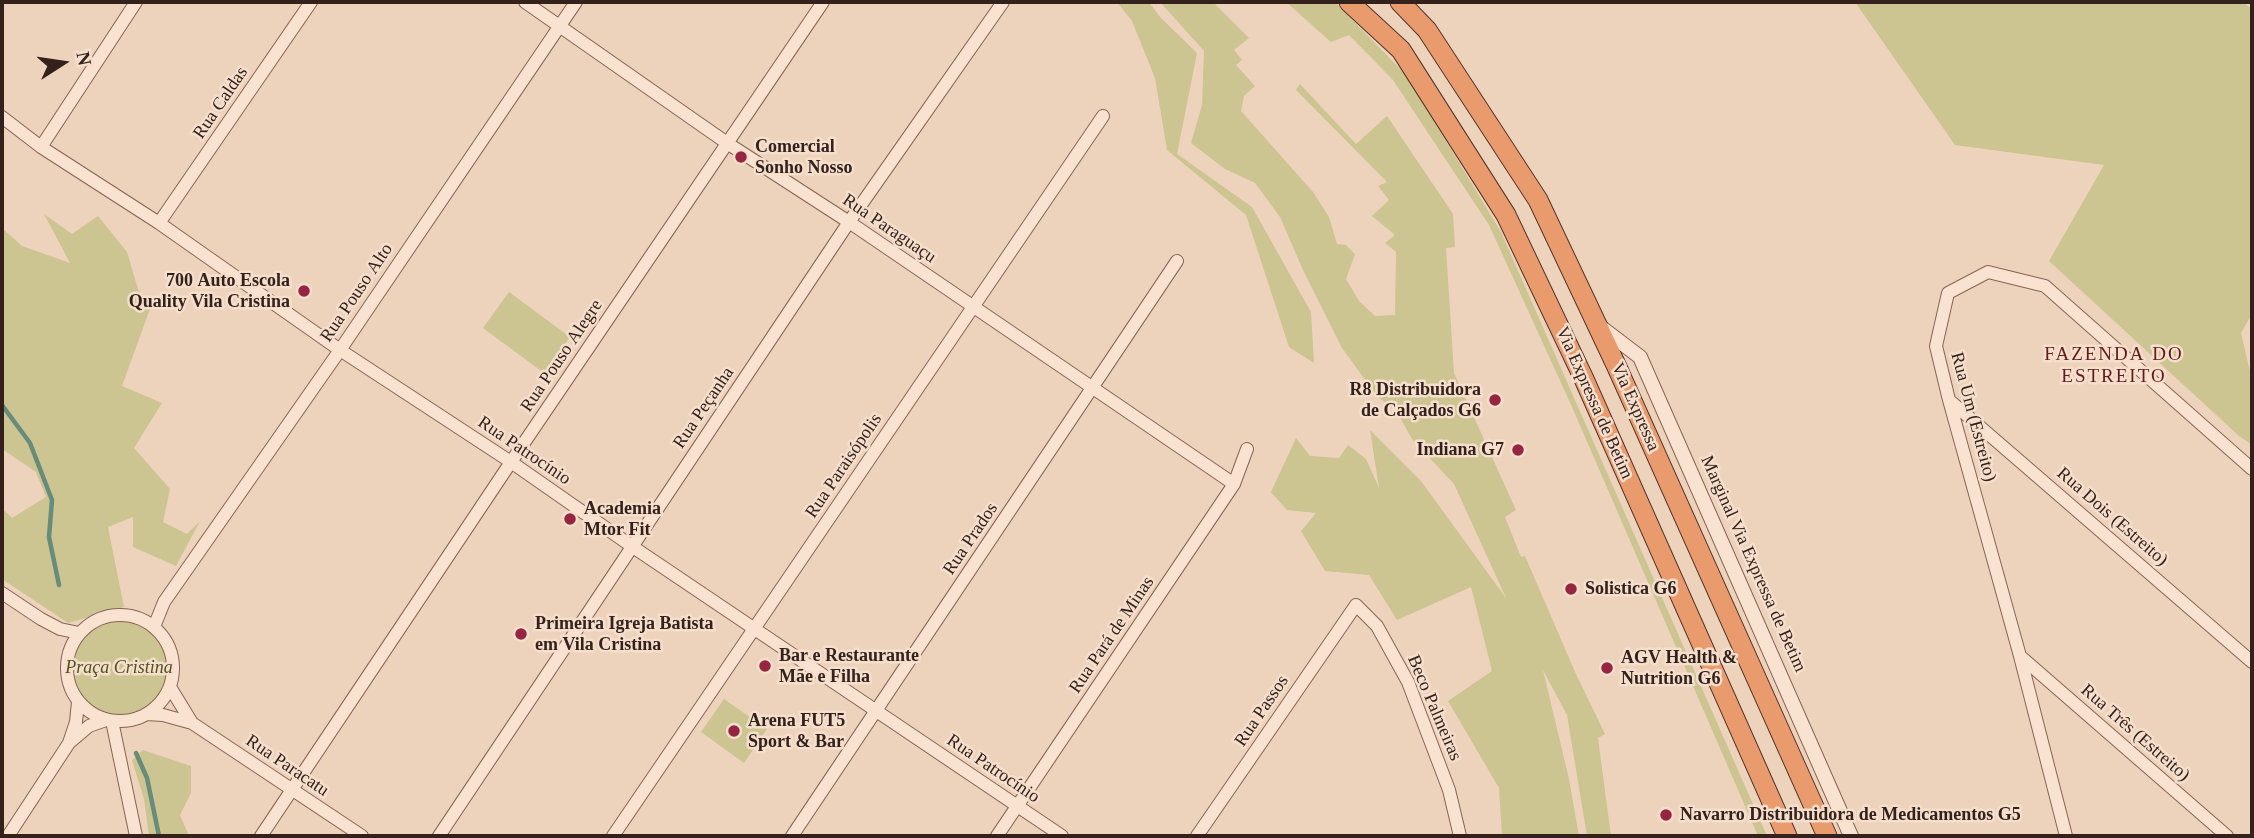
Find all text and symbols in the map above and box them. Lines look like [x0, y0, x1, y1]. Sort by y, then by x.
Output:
north arrow [28, 28, 98, 98]
text: N [72, 50, 96, 67]
street label: Rua Caldas [189, 63, 253, 143]
place label: Comercial Sonho Nosso [755, 136, 853, 178]
marker: Comercial Sonho Nosso [733, 149, 749, 165]
street label: Rua Paraguaçu [838, 190, 940, 268]
street label: Rua Pouso Alto [316, 240, 398, 346]
place label: 700 Auto Escola Quality Vila Cristina [129, 270, 290, 312]
marker: 700 Auto Escola Quality Vila Cristina [296, 283, 312, 299]
street label: Rua Pouso Alegre [516, 296, 608, 416]
street label: Via Expressa de Betim [1551, 324, 1637, 482]
district label: FAZENDA DO ESTREITO [2046, 344, 2182, 388]
street label: Rua Um (Estreito) [1945, 350, 2001, 484]
street label: Via Expressa [1606, 359, 1664, 455]
street label: Rua Peçanha [669, 363, 739, 453]
place label: R8 Distribuidora de Calçados G6 [1349, 379, 1481, 422]
marker: R8 Distribuidora de Calçados G6 [1487, 392, 1503, 408]
street label: Rua Paraisópolis [801, 410, 887, 522]
street label: Rua Patrocínio [473, 412, 575, 490]
place label: Indiana G7 [1416, 439, 1504, 461]
marker: Indiana G7 [1510, 442, 1526, 458]
street label: Marginal Via Expressa de Betim [1695, 452, 1811, 676]
street label: Rua Dois (Estreito) [2052, 463, 2172, 571]
place label: Academia Mtor Fit [584, 498, 661, 540]
street label: Rua Prados [939, 499, 1003, 579]
marker: Academia Mtor Fit [562, 511, 578, 527]
street label: Rua Pará de Minas [1065, 572, 1159, 698]
place label: Solistica G6 [1585, 578, 1677, 600]
marker: Solistica G6 [1563, 581, 1579, 597]
place label: Primeira Igreja Batista em Vila Cristina [535, 613, 714, 656]
marker: Primeira Igreja Batista em Vila Cristina [513, 626, 529, 642]
place label: Bar e Restaurante Mãe e Filha [779, 645, 919, 688]
place label: AGV Health & Nutrition G6 [1621, 647, 1737, 690]
street label: Beco Palmeiras [1402, 652, 1466, 764]
park label: Praça Cristina [65, 657, 173, 679]
marker: Bar e Restaurante Mãe e Filha [757, 658, 773, 674]
marker: AGV Health & Nutrition G6 [1599, 660, 1615, 676]
street label: Rua Passos [1230, 671, 1294, 751]
street label: Rua Três (Estreito) [2076, 680, 2194, 786]
place label: Arena FUT5 Sport & Bar [748, 710, 845, 752]
marker: Arena FUT5 Sport & Bar [726, 723, 742, 739]
street label: Rua Paracatu [241, 730, 333, 802]
street label: Rua Patrocínio [942, 730, 1044, 808]
place label: Navarro Distribuidora de Medicamentos G5 [1680, 804, 2021, 826]
marker: Navarro Distribuidora de Medicamentos G5 [1658, 807, 1674, 823]

